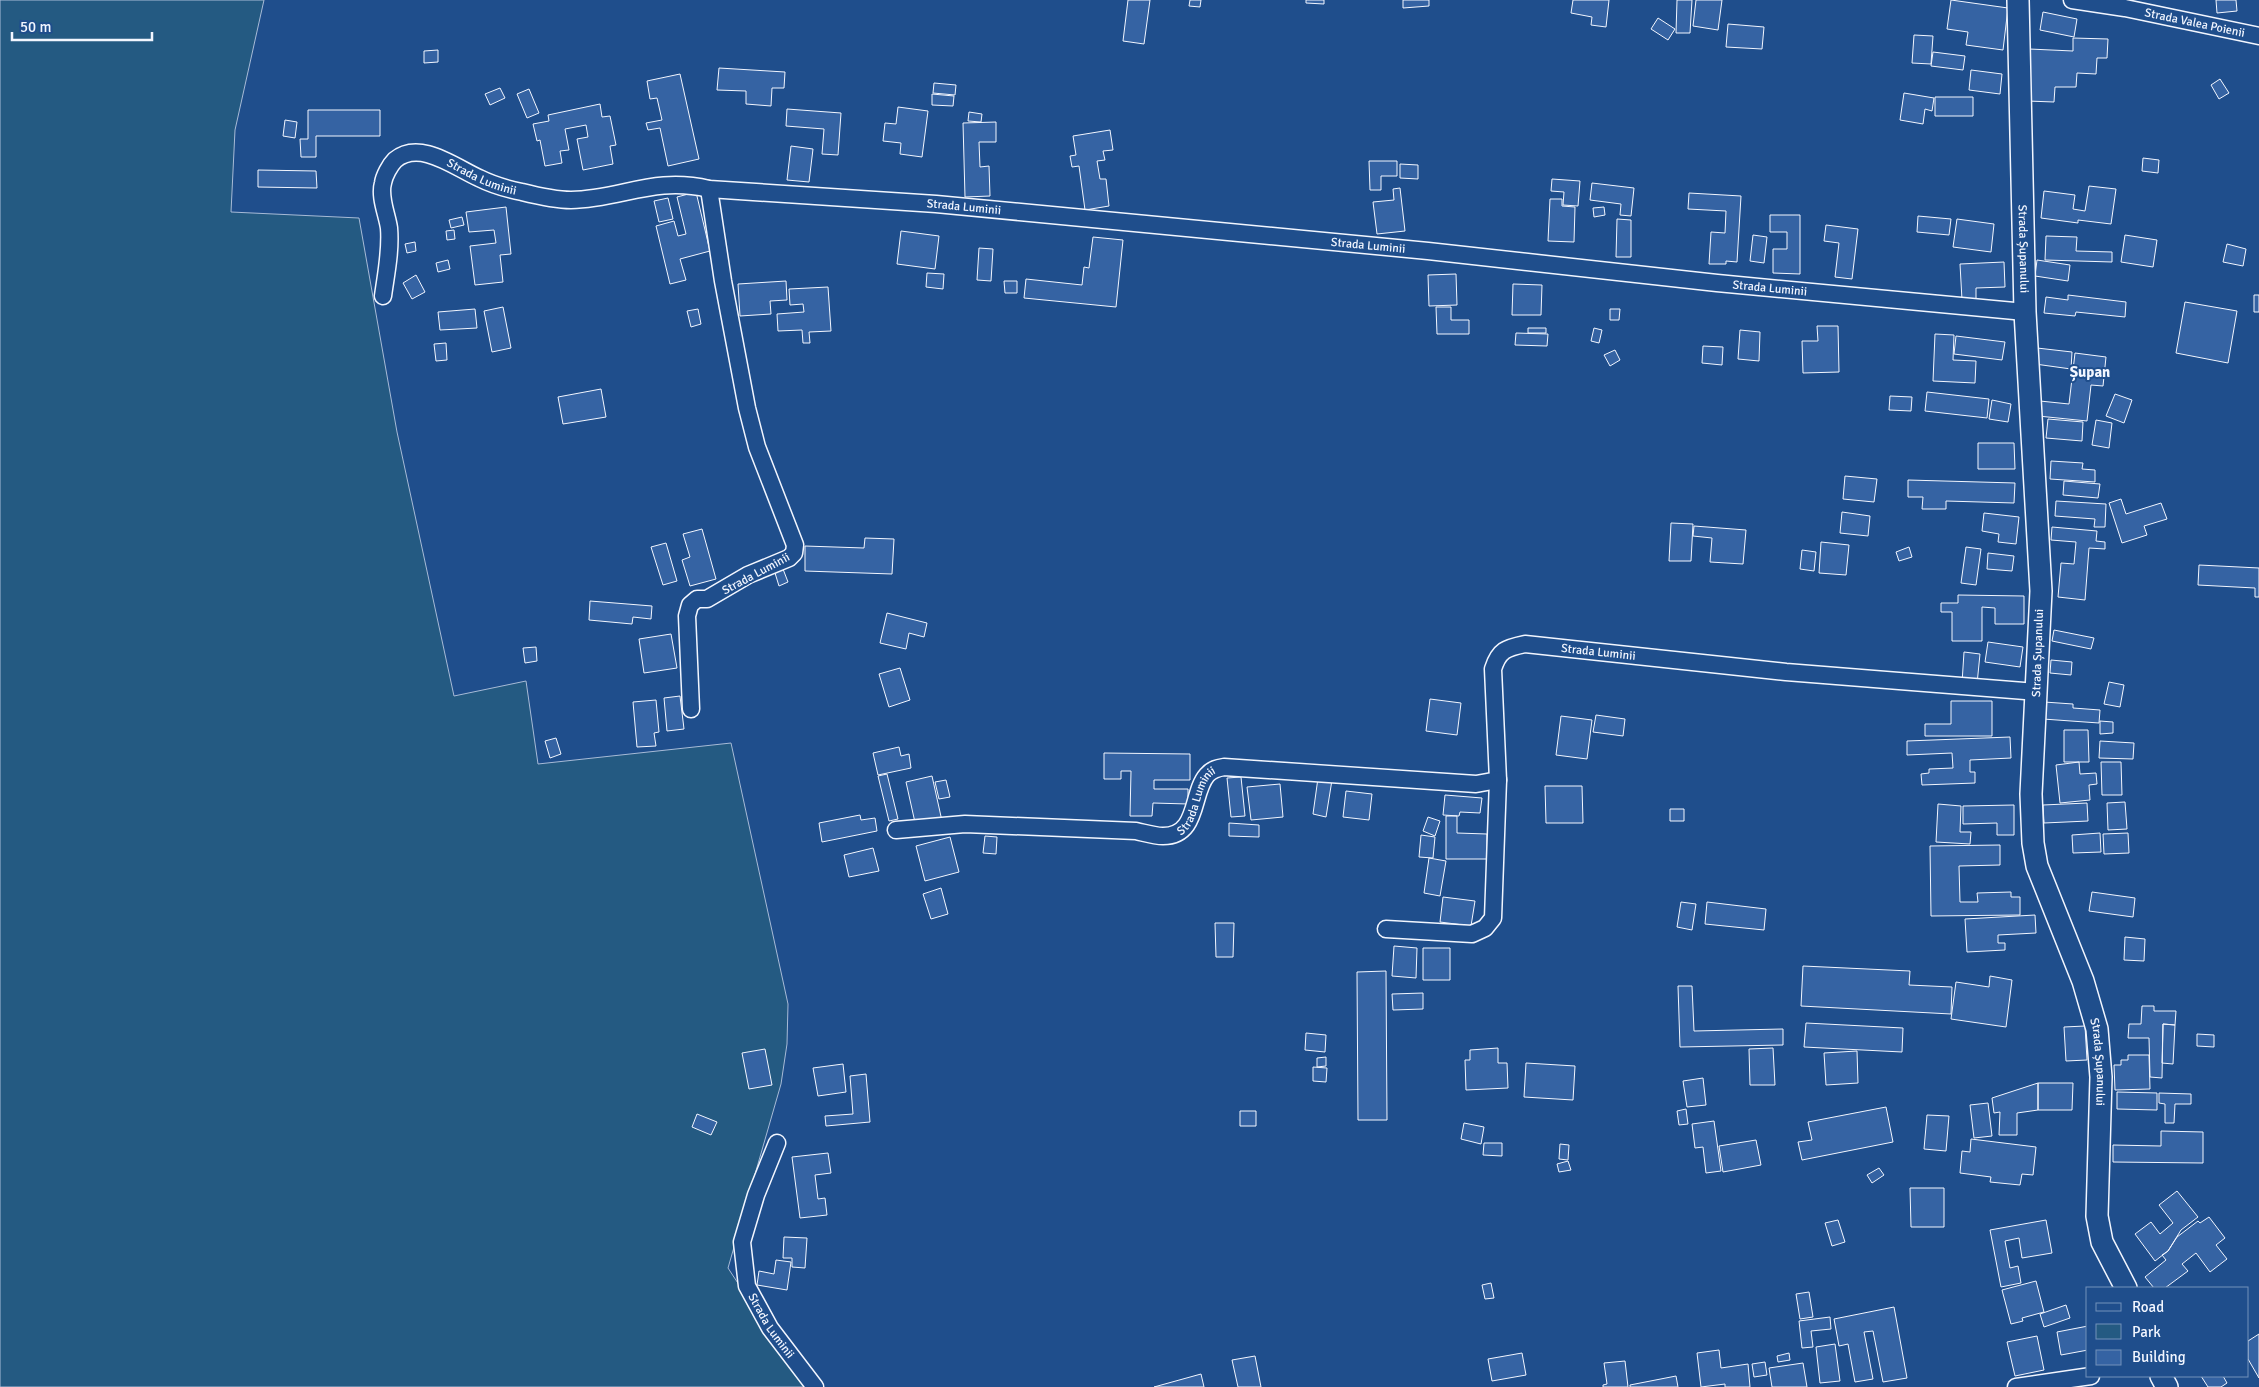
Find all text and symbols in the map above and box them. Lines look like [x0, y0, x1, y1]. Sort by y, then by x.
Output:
street label: Strada Valea Poienii [2143, 5, 2246, 40]
scale bar [12, 10, 152, 42]
text: 50 m [20, 18, 51, 36]
street label: Strada Luminii [444, 155, 518, 198]
street label: Strada Luminii [926, 196, 1002, 218]
street label: Strada Șupanului [2015, 205, 2032, 293]
street label: Strada Luminii [1330, 234, 1406, 256]
street label: Strada Luminii [1732, 277, 1808, 299]
district label: Șupan [2070, 363, 2110, 382]
street label: Strada Luminii [719, 550, 793, 598]
street label: Strada Șupanului [2029, 609, 2047, 697]
street label: Strada Luminii [1560, 640, 1636, 663]
street label: Strada Luminii [1174, 763, 1218, 839]
street label: Strada Șupanului [2087, 1016, 2109, 1106]
legend [2086, 1287, 2249, 1377]
street label: Strada Luminii [745, 1290, 798, 1361]
text: Road [2132, 1298, 2164, 1316]
text: Park [2132, 1323, 2161, 1341]
text: Building [2132, 1348, 2186, 1366]

